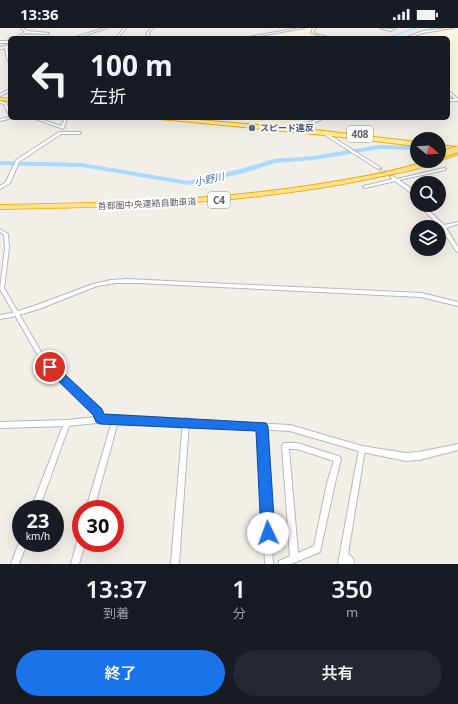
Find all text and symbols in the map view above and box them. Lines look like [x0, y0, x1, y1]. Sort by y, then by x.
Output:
text: 13:36 [20, 4, 59, 24]
text: 100 m [90, 46, 173, 84]
icon: left [24, 52, 76, 104]
text: 左折 [90, 84, 126, 108]
place label: スピード違反 [260, 121, 314, 134]
marker: スピード違反 [247, 123, 257, 133]
road number: 408 [347, 126, 373, 142]
north arrow [410, 132, 446, 168]
map controls [410, 132, 446, 256]
water label: 小野川 [193, 169, 226, 189]
button: search [410, 176, 446, 212]
road number: C4 [208, 192, 230, 208]
street label: 首都圏中央連絡自動車道 [97, 194, 197, 213]
button: layers [410, 220, 446, 256]
pin [33, 350, 67, 384]
icon: arrive [39, 356, 61, 378]
speed limit sign: 30 [72, 500, 124, 552]
text: 23 [27, 507, 49, 534]
position arrow [247, 512, 289, 554]
text: km/h [26, 529, 50, 543]
text: 13:37 [85, 572, 147, 605]
text: 1 [232, 572, 246, 605]
text: 350 [331, 572, 373, 605]
text: m [346, 603, 358, 621]
text: 到着 [103, 604, 129, 622]
text: 分 [233, 604, 246, 622]
button: 終了 [16, 650, 225, 696]
button: 共有 [233, 650, 442, 696]

